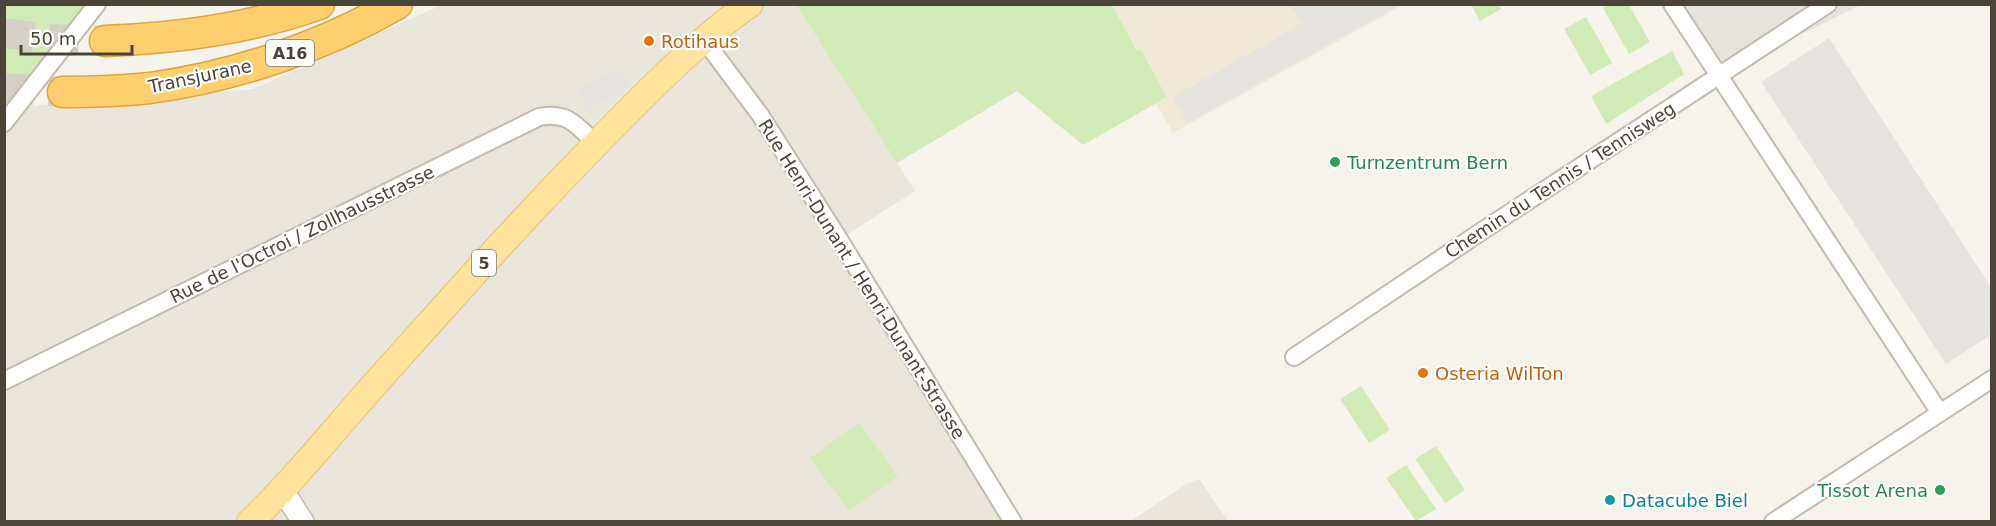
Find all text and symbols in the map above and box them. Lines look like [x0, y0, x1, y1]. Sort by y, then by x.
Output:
scale bar [21, 18, 132, 56]
text: 50 m [30, 28, 76, 49]
place label: Rotihaus [661, 31, 739, 52]
marker: Rotihaus [642, 34, 656, 48]
road number: A16 [266, 40, 314, 66]
street label: Transjurane [146, 55, 253, 97]
street label: Chemin du Tennis / Tennisweg [1441, 98, 1679, 262]
street label: Rue Henri-Dunant / Henri-Dunant-Strasse [754, 115, 970, 443]
place label: Turnzentrum Bern [1346, 152, 1508, 173]
marker: Turnzentrum Bern [1328, 155, 1342, 169]
street label: Rue de l'Octroi / Zollhausstrasse [167, 161, 437, 307]
road number: 5 [472, 250, 496, 276]
place label: Osteria WilTon [1435, 363, 1564, 384]
marker: Osteria WilTon [1416, 366, 1430, 380]
place label: Tissot Arena [1816, 480, 1928, 501]
marker: Tissot Arena [1933, 483, 1947, 497]
place label: Datacube Biel [1622, 490, 1748, 511]
marker: Datacube Biel [1603, 493, 1617, 507]

